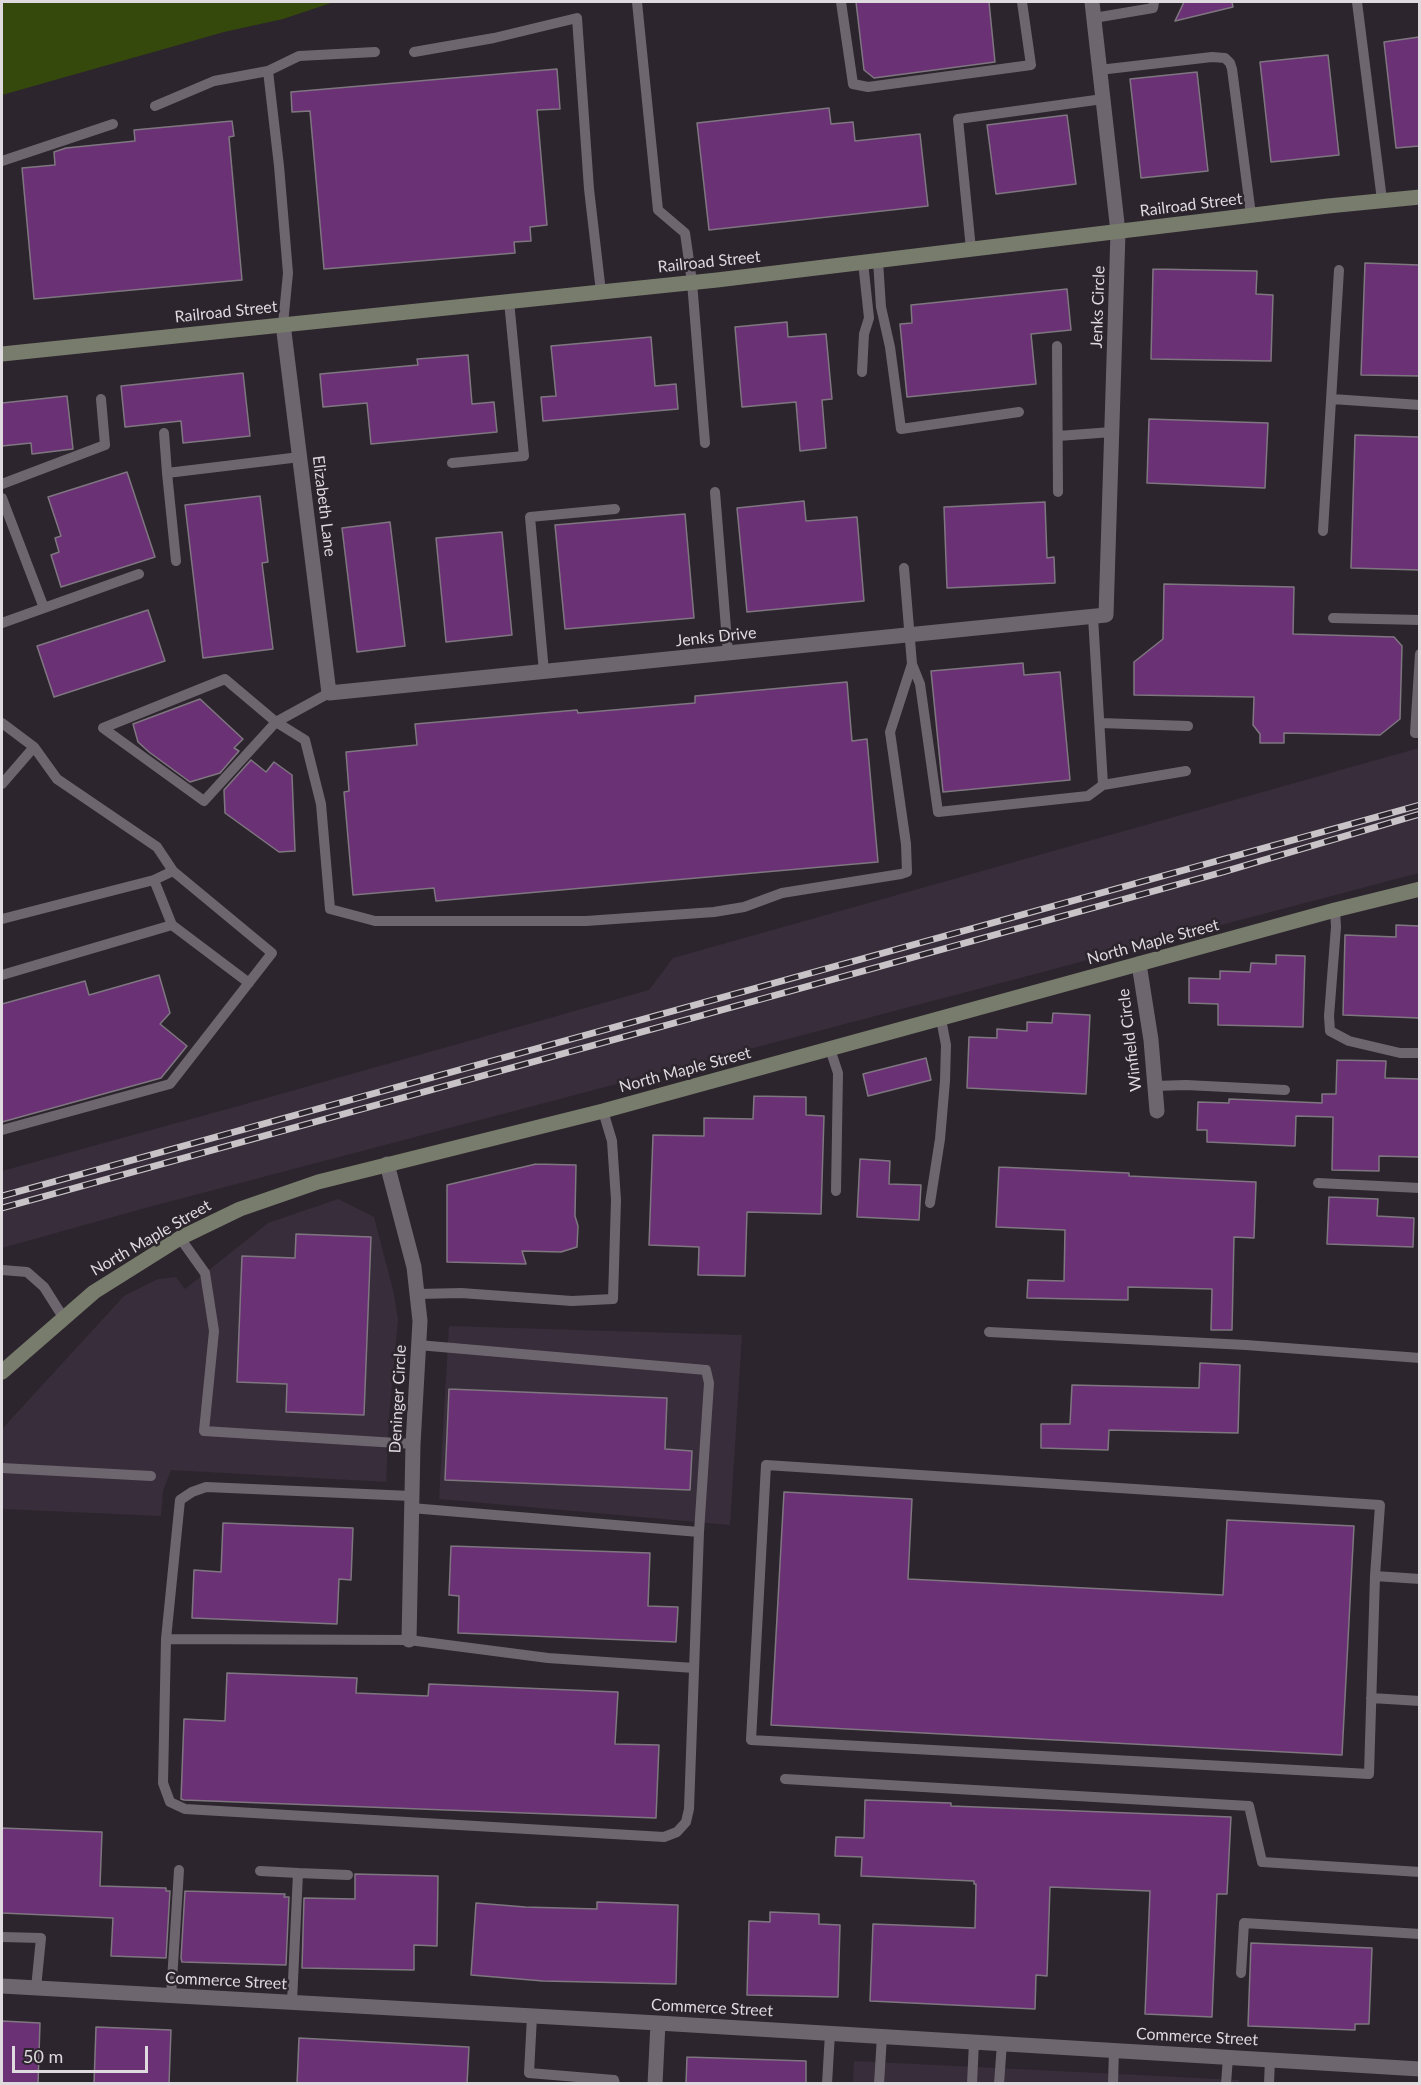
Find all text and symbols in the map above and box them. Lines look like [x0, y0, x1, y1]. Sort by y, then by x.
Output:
street label: Railroad Street [1139, 189, 1243, 221]
street label: Railroad Street [657, 247, 761, 277]
street label: Jenks Circle [1087, 265, 1109, 349]
street label: Railroad Street [174, 297, 278, 327]
street label: Elizabeth Lane [308, 454, 340, 558]
street label: Jenks Drive [675, 623, 757, 651]
street label: North Maple Street [1085, 915, 1221, 969]
street label: Winfield Circle [1114, 987, 1146, 1093]
street label: North Maple Street [617, 1043, 753, 1097]
street label: North Maple Street [87, 1196, 215, 1280]
street label: Deninger Circle [386, 1344, 410, 1454]
street label: Commerce Street [165, 1968, 287, 1994]
street label: Commerce Street [651, 1995, 773, 2021]
street label: Commerce Street [1136, 2024, 1258, 2050]
scale bar [15, 2034, 152, 2072]
text: 50 m [23, 2045, 63, 2067]

